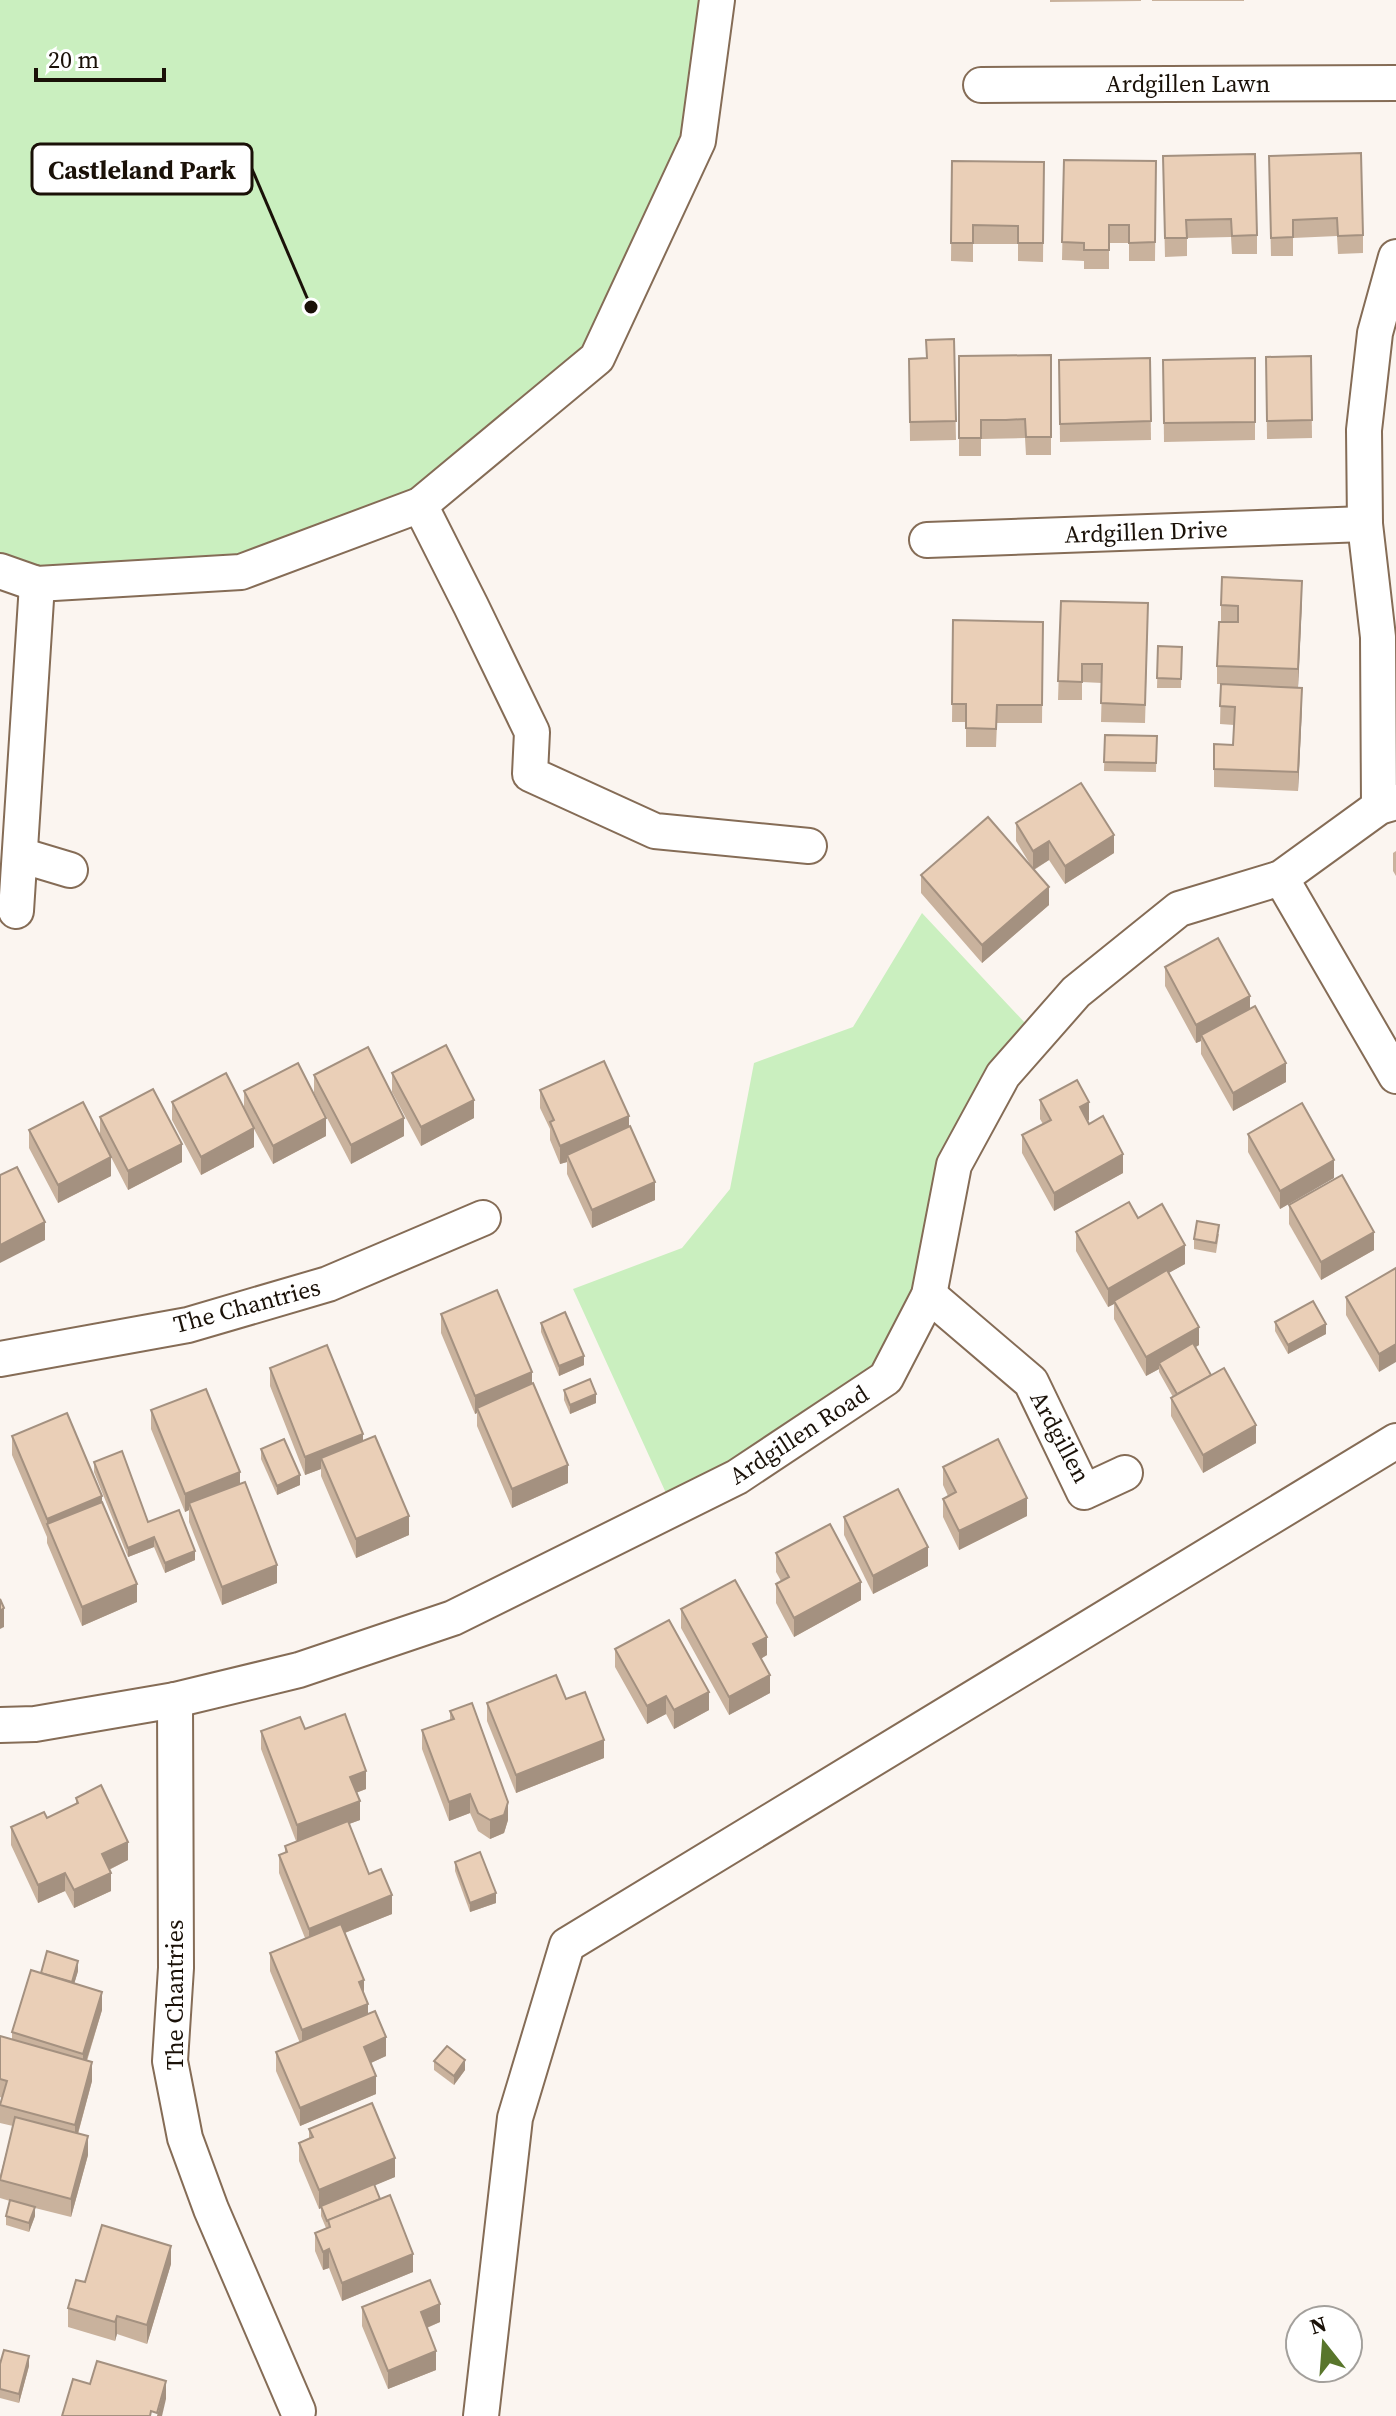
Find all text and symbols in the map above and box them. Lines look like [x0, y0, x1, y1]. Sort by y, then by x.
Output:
scale bar [36, 32, 164, 82]
text: 20 m [48, 43, 99, 76]
street label: Ardgillen Lawn [1106, 67, 1270, 100]
callout: Castleland Park [32, 144, 252, 194]
text: Castleland Park [48, 152, 236, 188]
street label: Ardgillen Drive [1064, 512, 1228, 551]
street label: The Chantries [170, 1270, 324, 1341]
street label: Ardgillen Road [723, 1377, 875, 1492]
street label: Ardgillen [1022, 1385, 1098, 1489]
street label: The Chantries [158, 1920, 191, 2070]
north arrow [1284, 2304, 1364, 2384]
text: N [1306, 2308, 1330, 2342]

